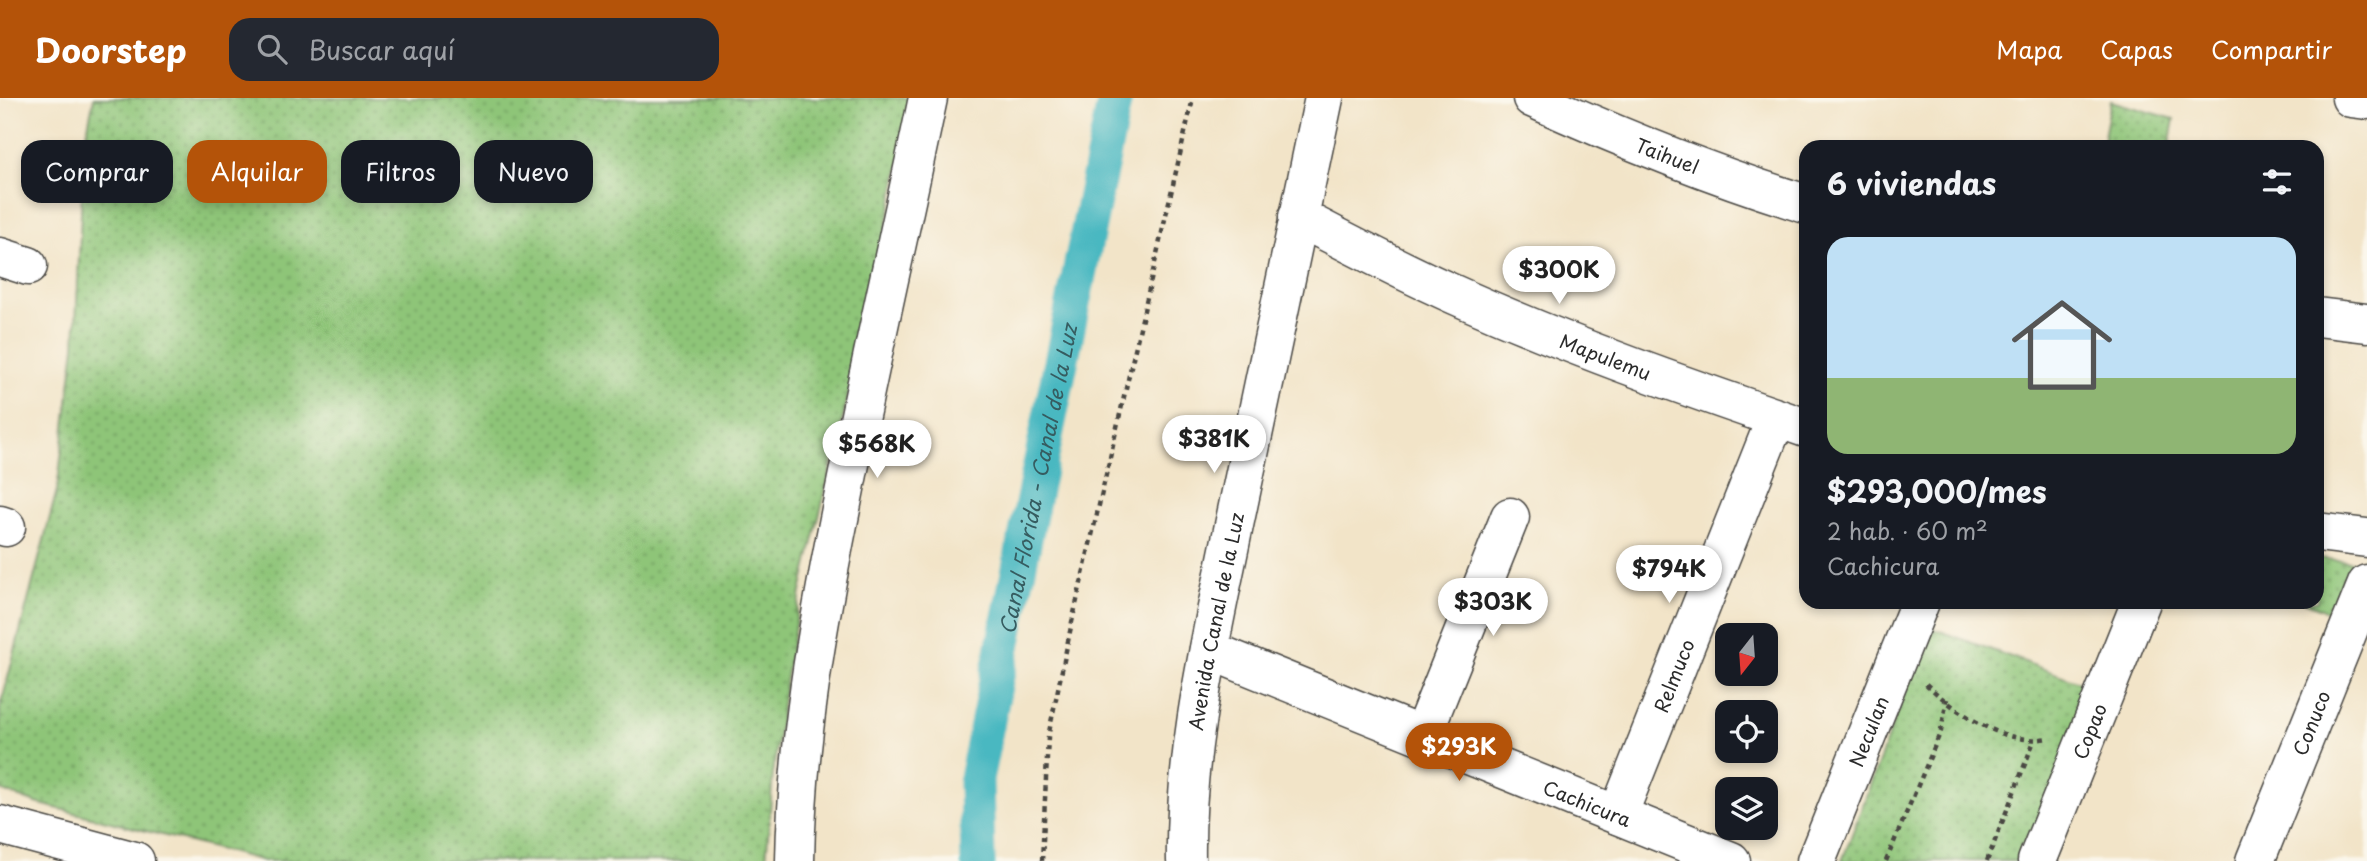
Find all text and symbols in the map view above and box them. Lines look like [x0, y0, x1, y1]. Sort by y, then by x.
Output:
search box [229, 18, 719, 81]
text: Doorstep [35, 24, 187, 74]
icon: search [253, 30, 291, 68]
text: Buscar aquí [309, 30, 455, 69]
text: Mapa [1996, 31, 2062, 67]
text: Capas [2100, 31, 2173, 67]
text: Compartir [2211, 31, 2332, 67]
street label: Taihuel [1632, 130, 1703, 180]
chip: Comprar [21, 140, 173, 203]
chip: Alquilar [187, 140, 327, 203]
chip: Filtros [341, 140, 460, 203]
chip: Nuevo [474, 140, 593, 203]
text: 6 viviendas [1827, 160, 1996, 205]
icon: filters [2258, 163, 2296, 201]
pin: $300K [1510, 246, 1608, 306]
text: $300K [1518, 251, 1600, 286]
icon: home [1999, 282, 2125, 408]
water label: Canal Florida - Canal de la Luz [990, 319, 1085, 637]
street label: Mapulemu [1556, 326, 1655, 387]
pin: $381K [1165, 416, 1263, 475]
pin: $568K [828, 420, 926, 480]
text: $381K [1178, 420, 1250, 455]
text: $568K [839, 425, 915, 460]
text: $293,000/mes [1827, 468, 2047, 513]
street label: Avenida Canal de la Luz [1181, 510, 1250, 732]
text: 2 hab. · 60 m² [1827, 513, 1988, 548]
pin: $794K [1620, 546, 1718, 605]
text: Cachicura [1827, 548, 1939, 583]
text: $794K [1632, 550, 1706, 585]
pin: $303K [1444, 578, 1542, 638]
text: $303K [1454, 583, 1532, 618]
north arrow [1715, 623, 1778, 686]
map controls [1715, 623, 1778, 840]
street label: Relmuco [1646, 635, 1701, 716]
street label: Conuco [2285, 686, 2337, 760]
street label: Neculan [1841, 691, 1895, 771]
street label: Copao [2065, 699, 2113, 763]
button: locate [1715, 700, 1778, 763]
pin: $293K [1410, 724, 1508, 783]
text: $293K [1421, 728, 1497, 763]
street label: Cachicura [1539, 773, 1636, 833]
button: layers [1715, 777, 1778, 840]

